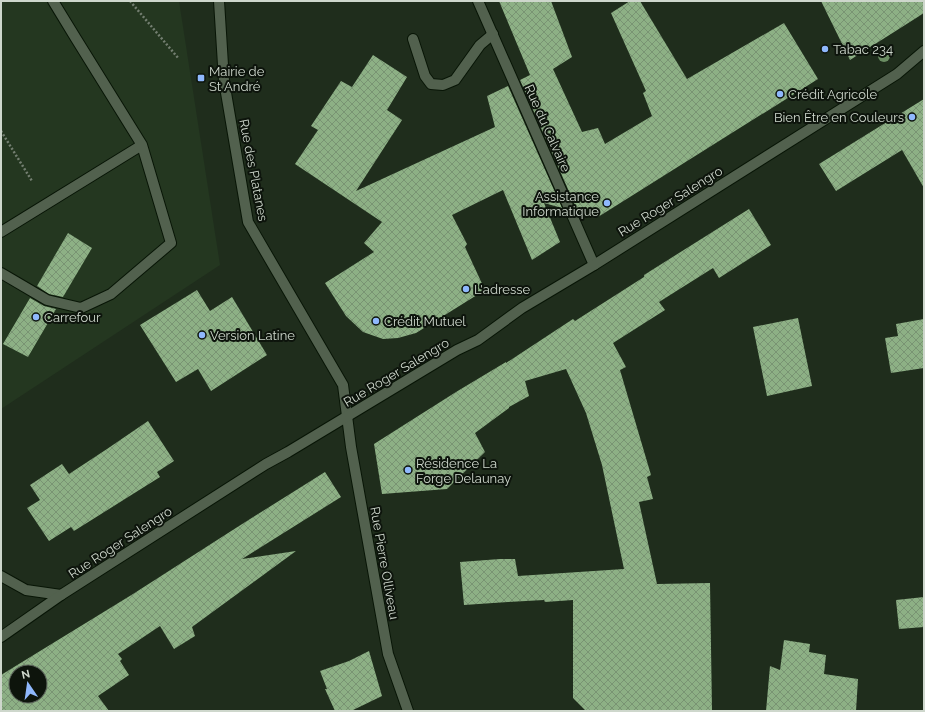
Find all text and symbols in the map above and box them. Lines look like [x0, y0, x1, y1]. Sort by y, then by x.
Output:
place label: Tabac 234 [833, 42, 893, 57]
marker: Tabac 234 [820, 44, 830, 54]
place label: Mairie de St André [209, 64, 265, 94]
marker: Mairie de St André [196, 73, 206, 83]
street label: Rue du Calvaire [522, 82, 574, 175]
place label: Crédit Agricole [788, 87, 877, 102]
marker: Crédit Agricole [775, 89, 785, 99]
place label: Bien Être en Couleurs [774, 110, 904, 125]
marker: Bien Être en Couleurs [907, 112, 917, 122]
street label: Rue des Platanes [236, 118, 271, 223]
street label: Rue Roger Salengro [615, 163, 725, 240]
place label: Assistance Informatique [522, 189, 599, 219]
marker: Assistance Informatique [602, 198, 612, 208]
place label: L'adresse [474, 282, 531, 297]
marker: L'adresse [461, 284, 471, 294]
place label: Carrefour [44, 310, 101, 325]
marker: Carrefour [31, 312, 41, 322]
place label: Crédit Mutuel [384, 314, 466, 329]
marker: Crédit Mutuel [371, 316, 381, 326]
place label: Version Latine [210, 328, 295, 343]
marker: Version Latine [197, 330, 207, 340]
street label: Rue Roger Salengro [341, 335, 452, 410]
place label: Résidence La Forge Delaunay [416, 456, 511, 486]
marker: Résidence La Forge Delaunay [403, 465, 413, 475]
street label: Rue Roger Salengro [66, 503, 175, 581]
street label: Rue Pierre Olliveau [367, 506, 402, 621]
north arrow [8, 664, 48, 704]
text: N [20, 667, 31, 682]

